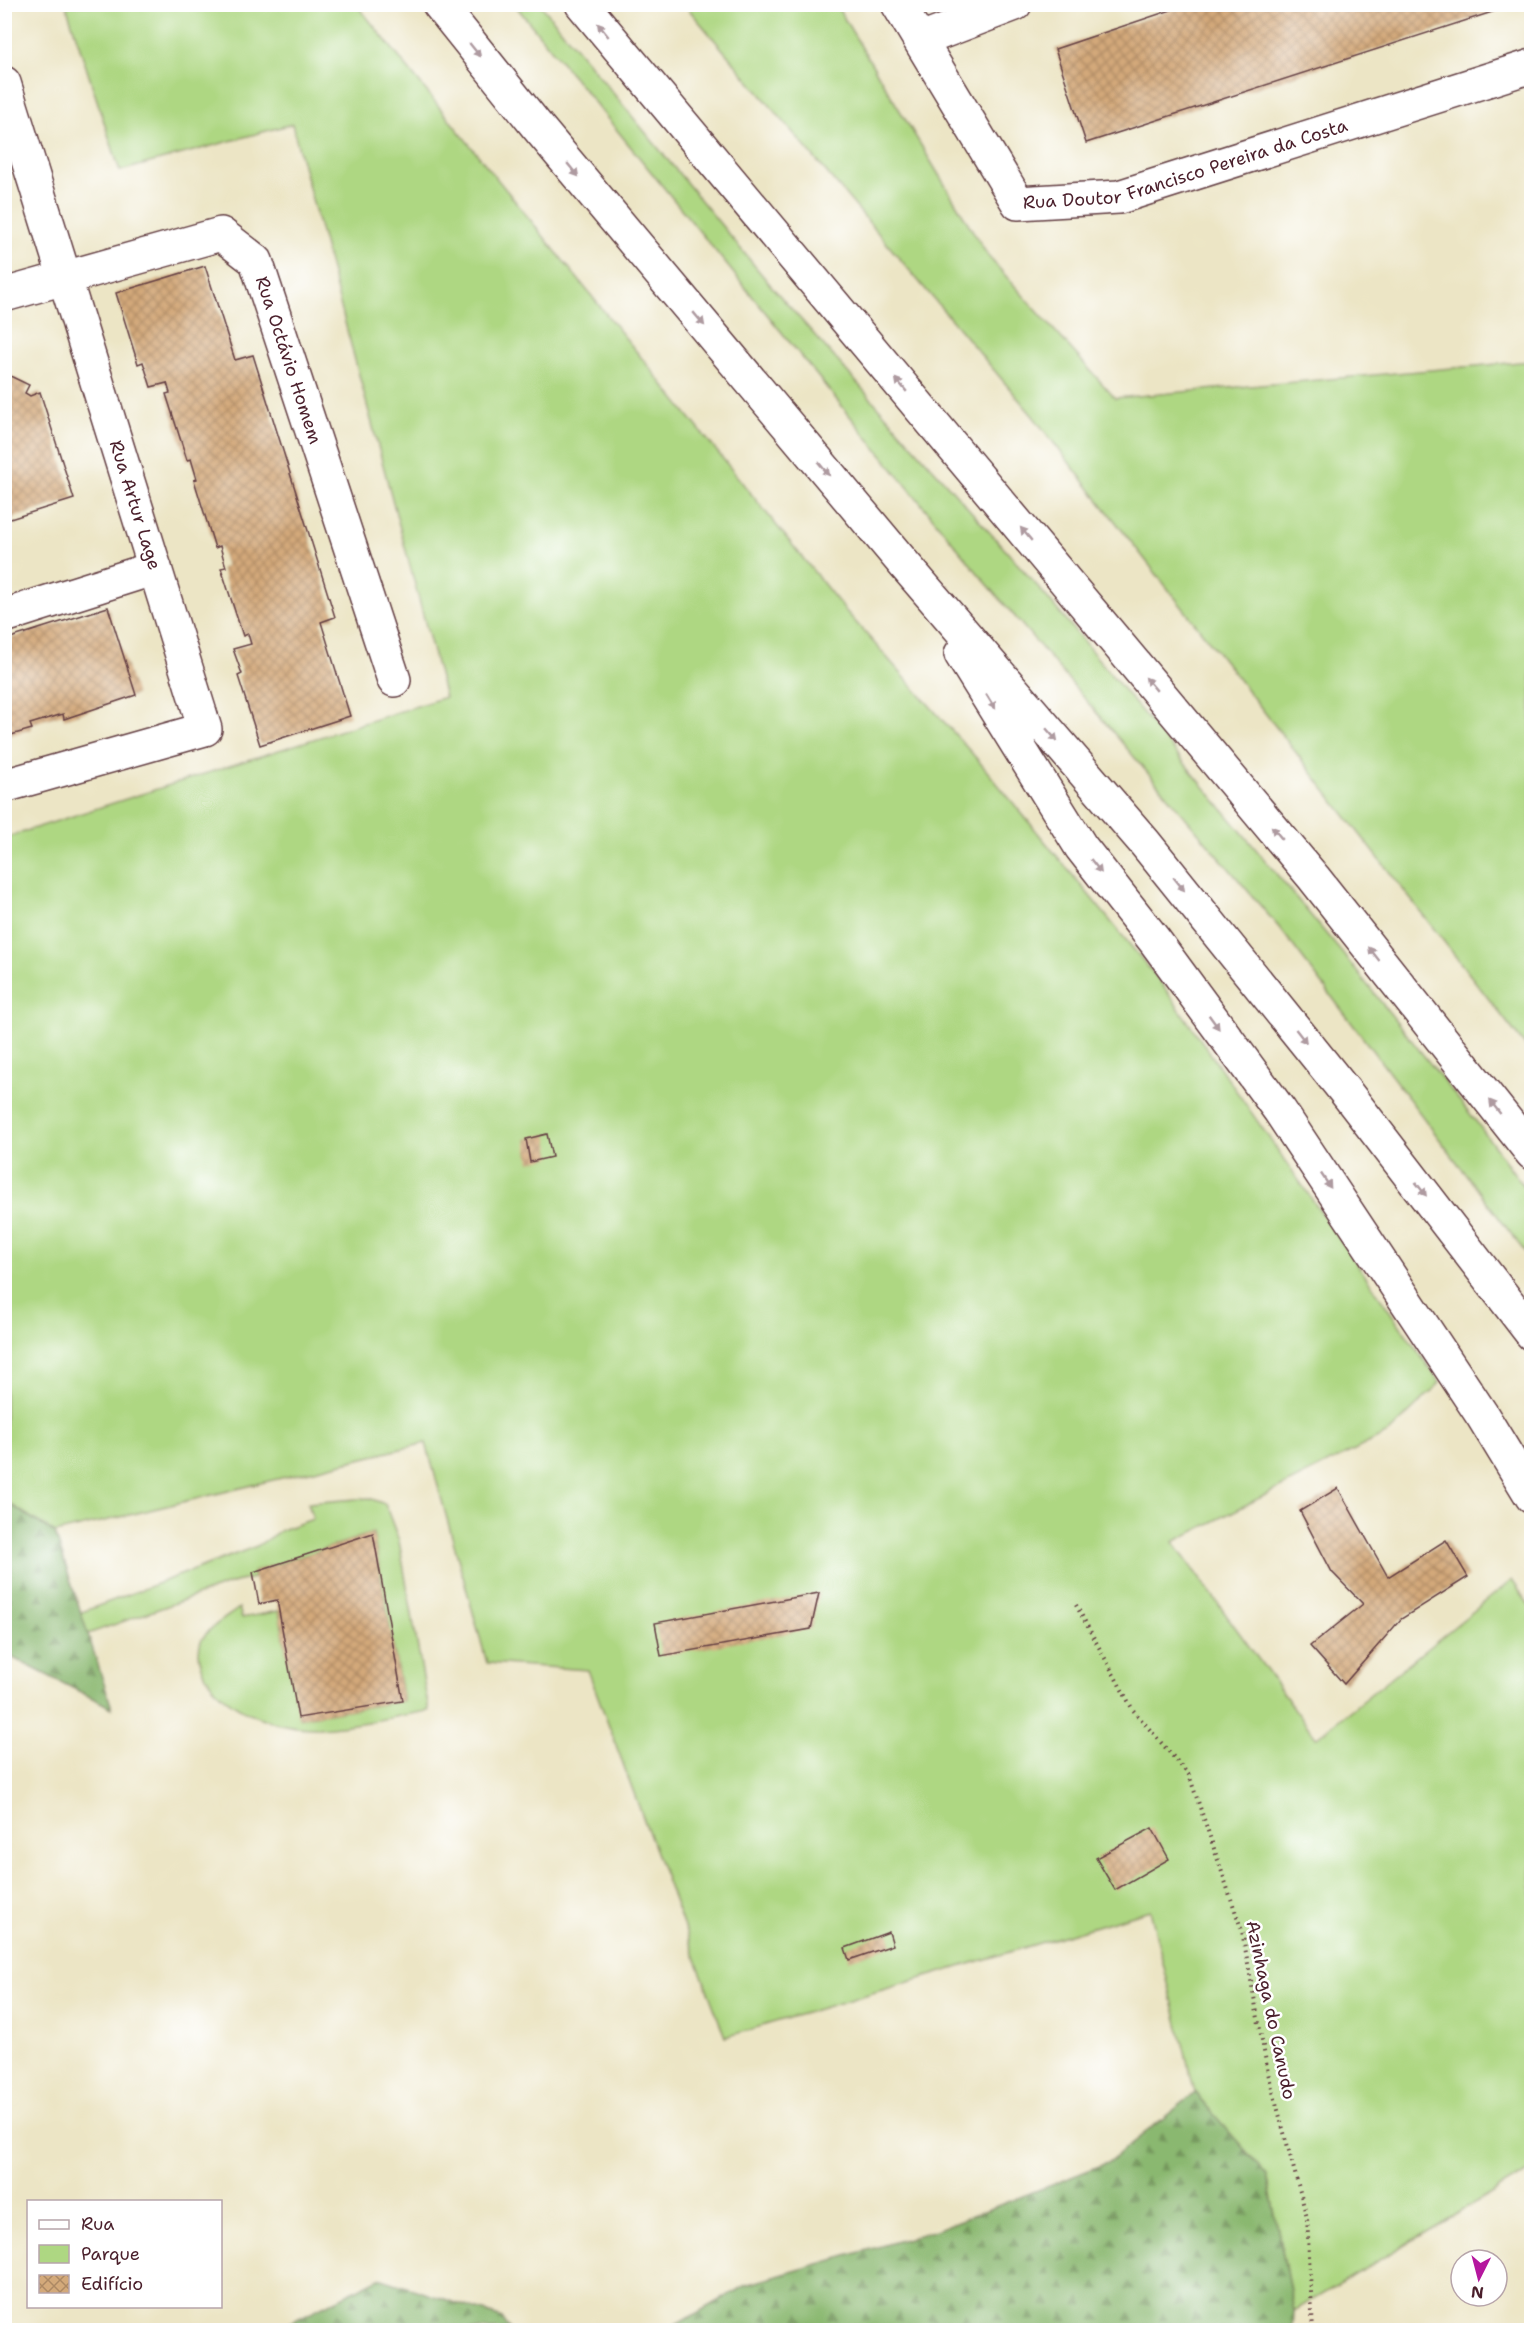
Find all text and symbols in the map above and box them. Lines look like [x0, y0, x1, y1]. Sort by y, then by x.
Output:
one-way arrow [598, 23, 610, 38]
one-way arrow [469, 42, 482, 58]
street label: Rua Doutor Francisco Pereira da Costa [1022, 113, 1351, 215]
one-way arrow [567, 162, 580, 178]
street label: Rua Octávio Homem [250, 273, 327, 447]
one-way arrow [692, 311, 705, 327]
one-way arrow [894, 377, 907, 393]
street label: Rua Artur Lage [104, 437, 167, 573]
one-way arrow [817, 461, 830, 476]
one-way arrow [1020, 526, 1033, 542]
one-way arrow [1145, 677, 1158, 692]
one-way arrow [985, 694, 996, 711]
one-way arrow [1045, 727, 1058, 742]
one-way arrow [1270, 825, 1283, 841]
one-way arrow [1090, 859, 1102, 874]
one-way arrow [1172, 876, 1185, 892]
one-way arrow [1369, 946, 1381, 961]
one-way arrow [1208, 1013, 1220, 1029]
one-way arrow [1294, 1028, 1306, 1043]
one-way arrow [1490, 1099, 1502, 1114]
one-way arrow [1320, 1173, 1331, 1189]
one-way arrow [1415, 1181, 1428, 1197]
street label: Azinhaga do Canudo [1240, 1918, 1302, 2102]
legend [27, 2200, 222, 2308]
text: Rua [81, 2212, 114, 2236]
text: Parque [81, 2242, 140, 2266]
north arrow [1449, 2248, 1509, 2308]
text: Edifício [81, 2272, 143, 2296]
text: N [1470, 2281, 1485, 2304]

